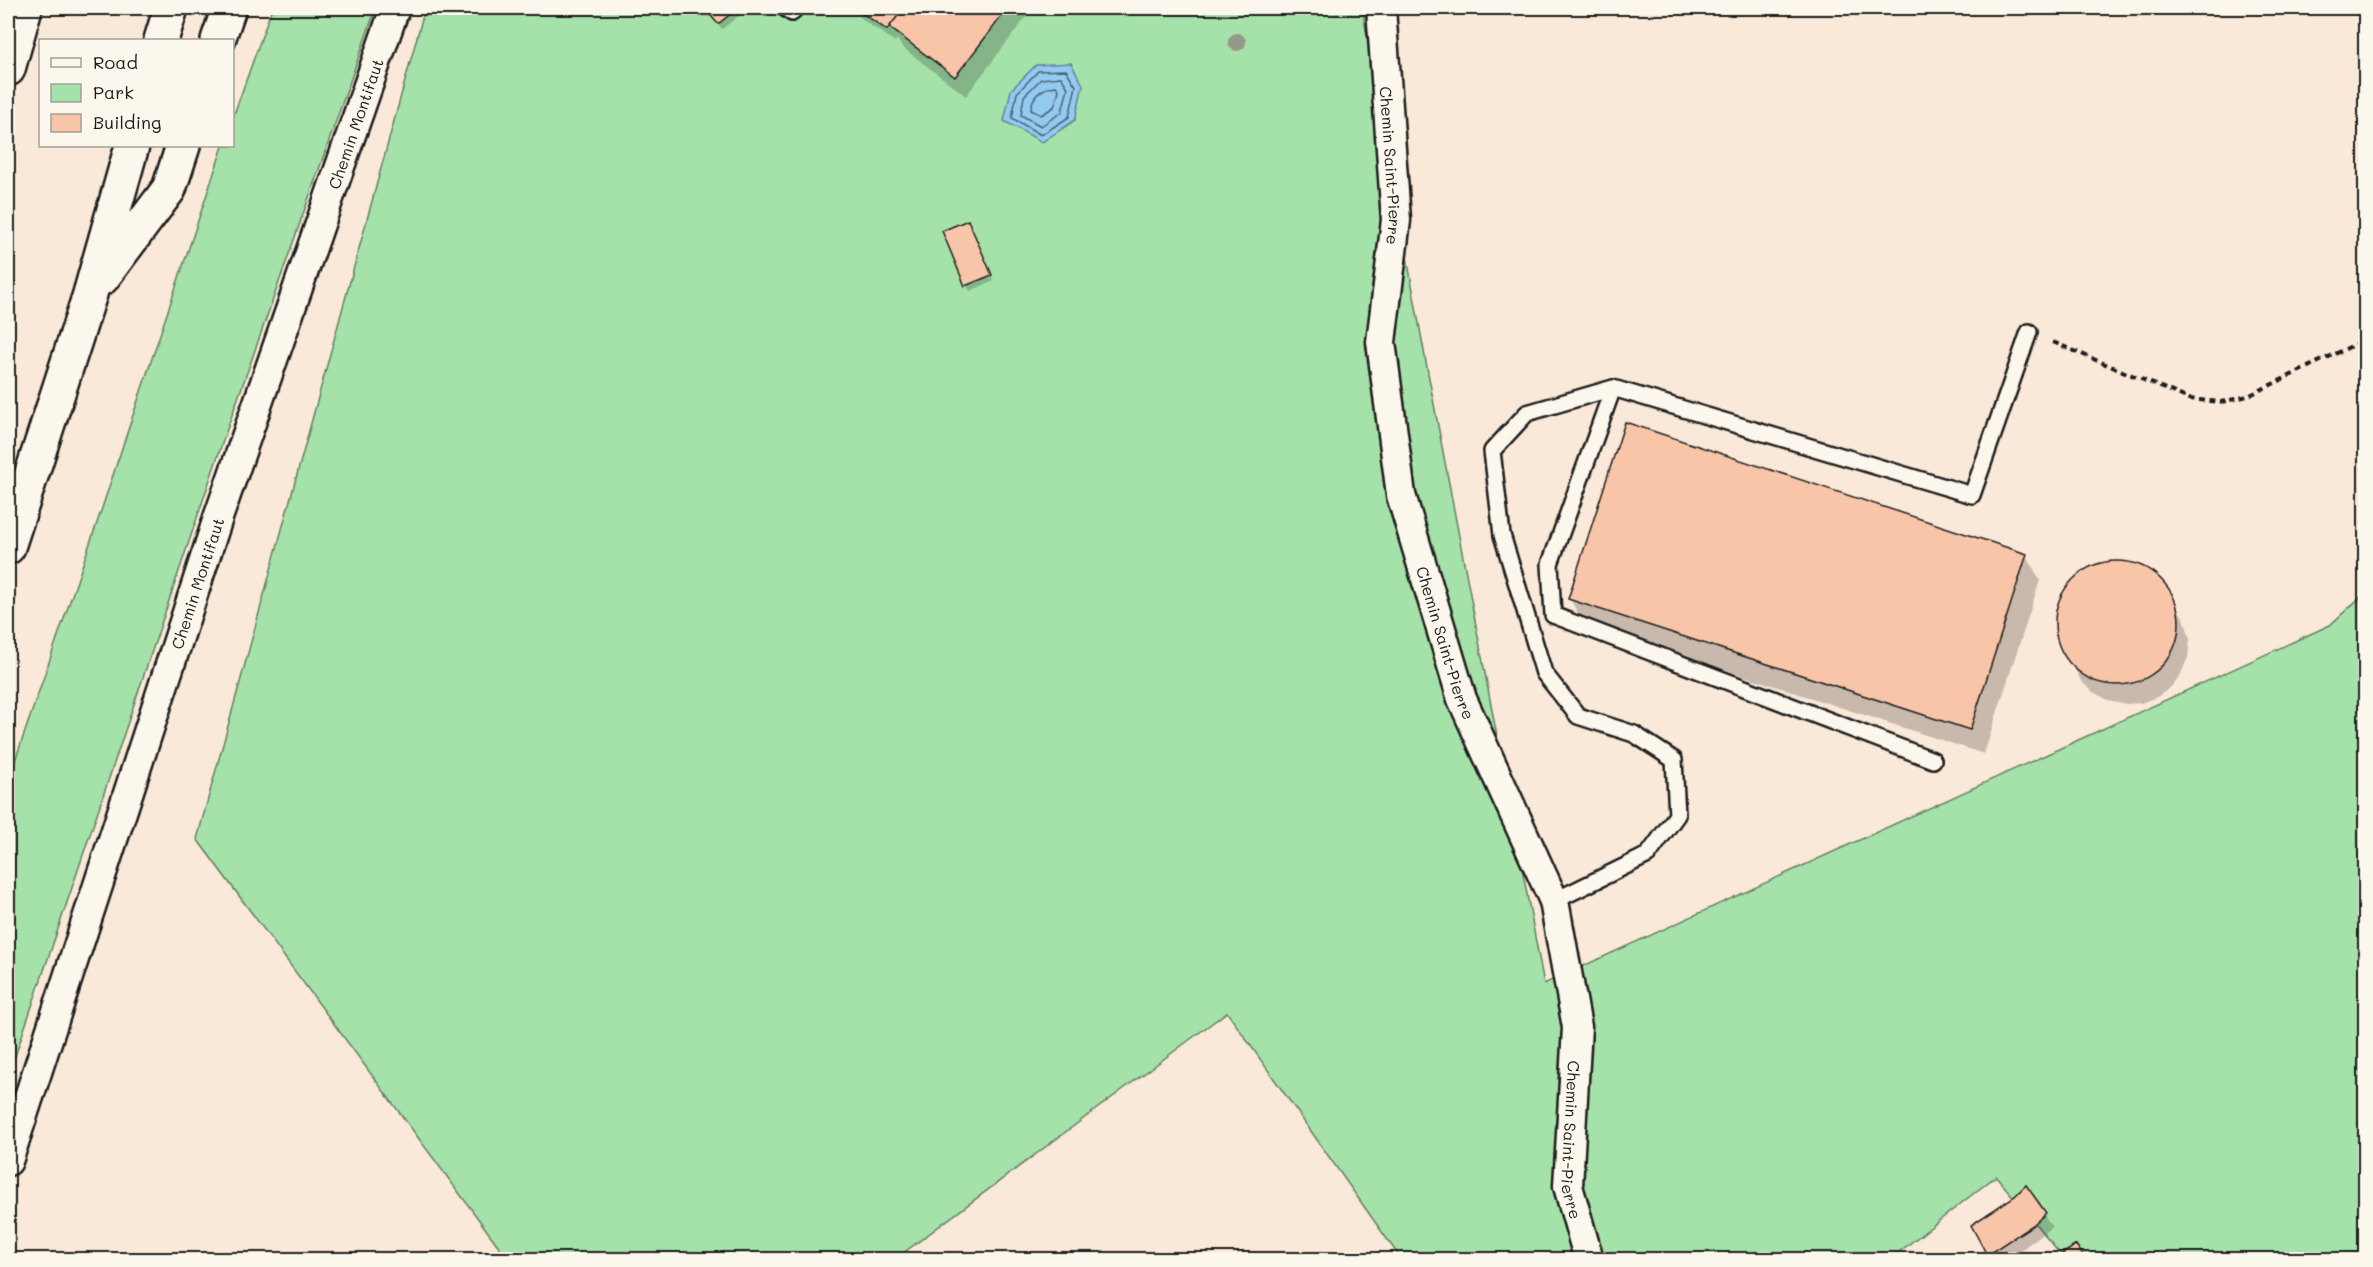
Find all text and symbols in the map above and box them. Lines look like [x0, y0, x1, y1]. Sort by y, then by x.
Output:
legend [39, 39, 234, 147]
text: Road [93, 50, 138, 74]
street label: Chemin Montifaut [323, 55, 387, 192]
text: Park [93, 80, 134, 104]
street label: Chemin Saint-Pierre [1376, 85, 1407, 246]
text: Building [93, 110, 161, 134]
street label: Chemin Montifaut [165, 515, 228, 651]
street label: Chemin Saint-Pierre [1412, 564, 1480, 722]
street label: Chemin Saint-Pierre [1557, 1060, 1587, 1221]

